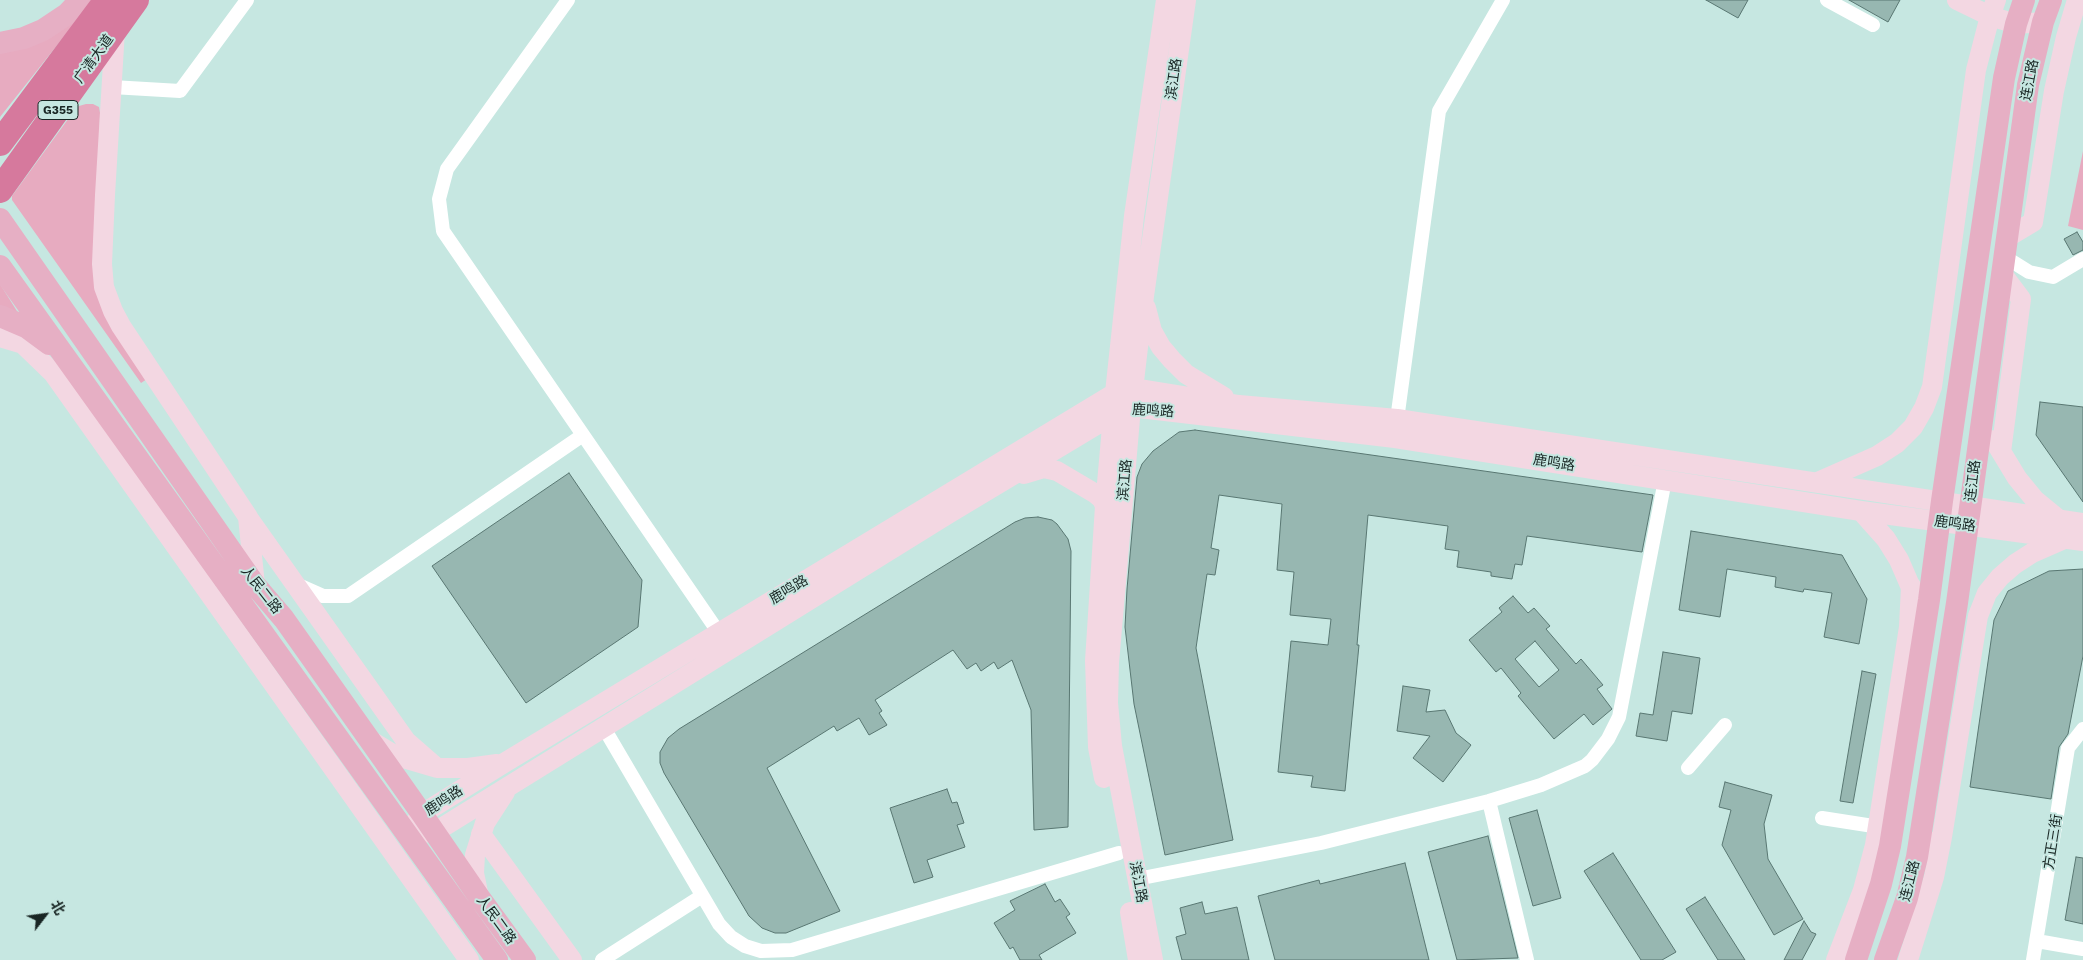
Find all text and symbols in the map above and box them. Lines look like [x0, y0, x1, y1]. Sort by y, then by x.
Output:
street label: 广清大道 [71, 31, 117, 87]
street label: 滨江路 [1163, 57, 1185, 101]
street label: 连江路 [2018, 58, 2042, 102]
road number: G355 [38, 100, 78, 120]
street label: 鹿鸣路 [1132, 402, 1174, 420]
street label: 鹿鸣路 [1532, 451, 1576, 475]
street label: 滨江路 [1115, 458, 1135, 502]
street label: 连江路 [1962, 459, 1984, 503]
street label: 鹿鸣路 [1933, 513, 1977, 535]
street label: 人民二路 [237, 563, 285, 617]
street label: 鹿鸣路 [767, 572, 811, 608]
street label: 鹿鸣路 [422, 783, 466, 819]
street label: 方正三街 [2040, 813, 2066, 871]
street label: 连江路 [1897, 859, 1923, 903]
street label: 滨江路 [1126, 860, 1150, 904]
north arrow [20, 890, 70, 940]
street label: 人民二路 [473, 892, 519, 948]
text: 北 [48, 897, 68, 918]

